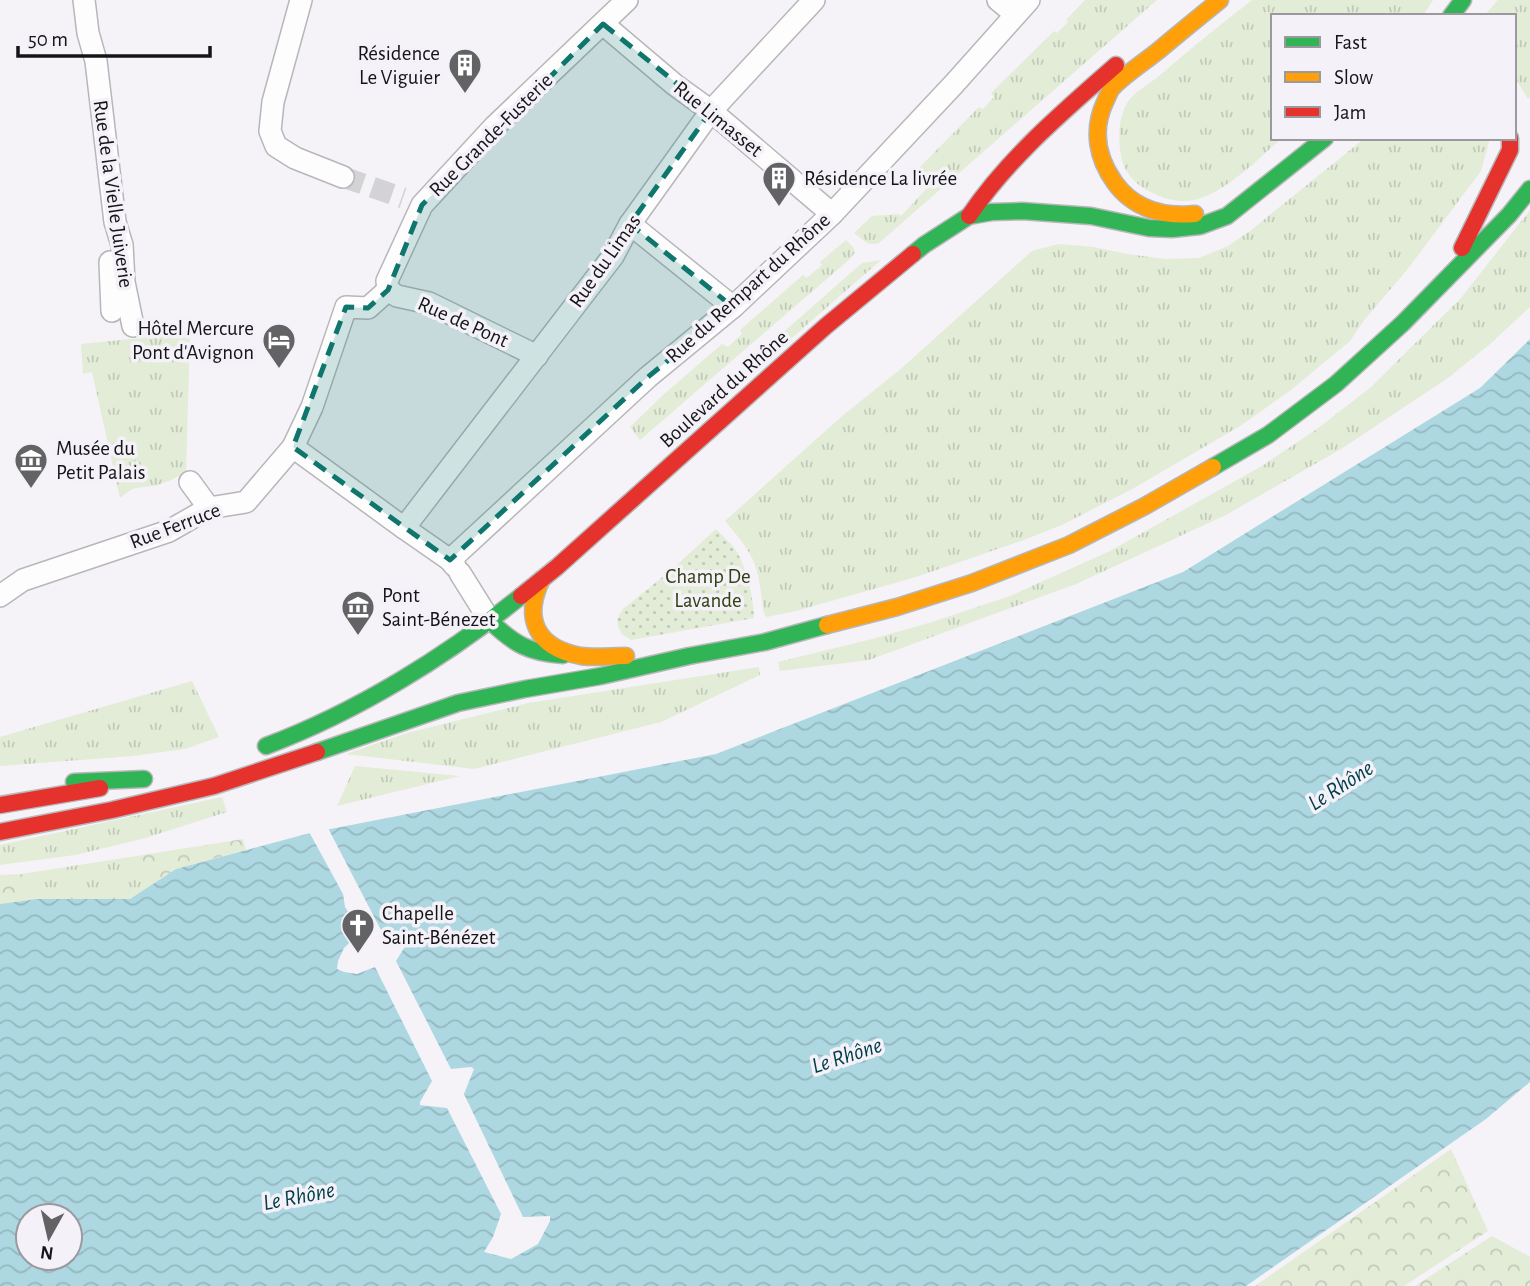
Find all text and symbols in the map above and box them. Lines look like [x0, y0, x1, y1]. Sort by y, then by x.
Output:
scale bar [18, 14, 210, 58]
legend [1271, 14, 1516, 140]
text: 50 m [28, 29, 68, 50]
text: Fast [1334, 32, 1367, 53]
place label: Résidence Le Viguier [357, 43, 440, 88]
building icon: Résidence Le Viguier [446, 46, 484, 95]
text: Slow [1334, 67, 1373, 88]
street label: Rue Grande-Fusterie [425, 69, 557, 201]
street label: Rue Limasset [670, 77, 767, 161]
street label: Rue de la Vielle Juiverie [89, 99, 137, 289]
text: Jam [1334, 102, 1366, 123]
building icon: Résidence La livrée [760, 159, 798, 208]
place label: Résidence La livrée [804, 168, 957, 189]
street label: Rue du Rempart du Rhône [662, 209, 834, 367]
street label: Rue du Limas [565, 211, 645, 311]
street label: Rue de Pont [415, 293, 512, 351]
place label: Hôtel Mercure Pont d'Avignon [132, 318, 254, 363]
hotel icon: Hôtel Mercure Pont d'Avignon [260, 321, 298, 370]
street label: Boulevard du Rhône [656, 326, 792, 452]
place label: Musée du Petit Palais [56, 438, 145, 483]
museum icon: Musée du Petit Palais [12, 441, 50, 490]
street label: Rue Ferruce [127, 499, 223, 553]
park label: Champ De Lavande [665, 566, 751, 611]
place label: Pont Saint-Bénezet [382, 585, 496, 630]
museum icon: Pont Saint-Bénezet [339, 588, 377, 637]
water label: Le Rhône [1304, 756, 1378, 815]
place label: Chapelle Saint-Bénézet [382, 903, 496, 948]
church icon: Chapelle Saint-Bénézet [339, 906, 377, 955]
water label: Le Rhône [809, 1034, 885, 1078]
water label: Le Rhône [261, 1179, 337, 1215]
north arrow [14, 1202, 84, 1272]
text: N [39, 1242, 55, 1263]

